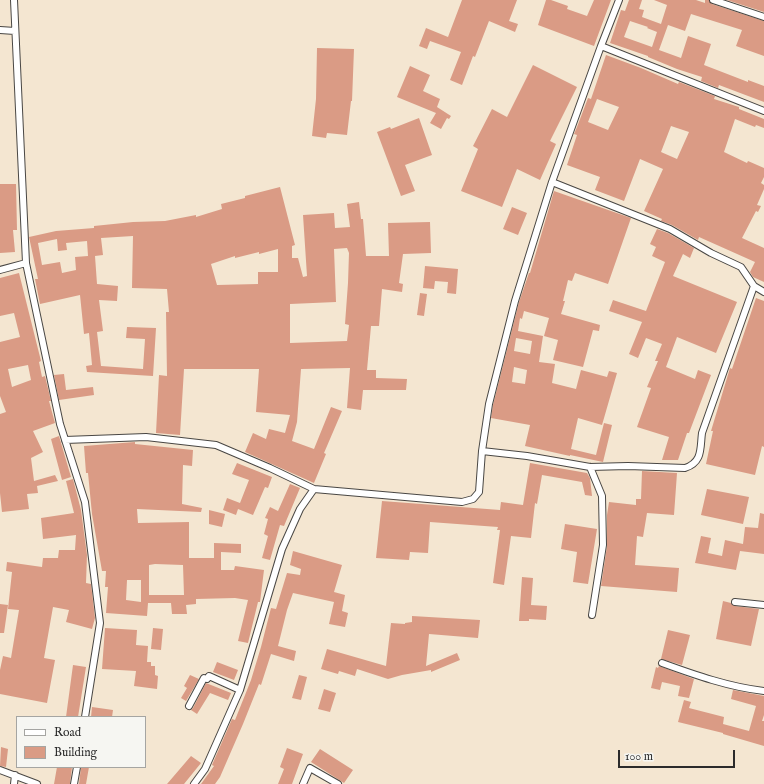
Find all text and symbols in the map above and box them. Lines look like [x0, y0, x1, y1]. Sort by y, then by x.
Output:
legend [16, 716, 146, 768]
text: Road [54, 725, 81, 740]
scale bar [620, 742, 737, 768]
text: Building [54, 745, 97, 760]
text: 100 m [625, 749, 653, 764]

